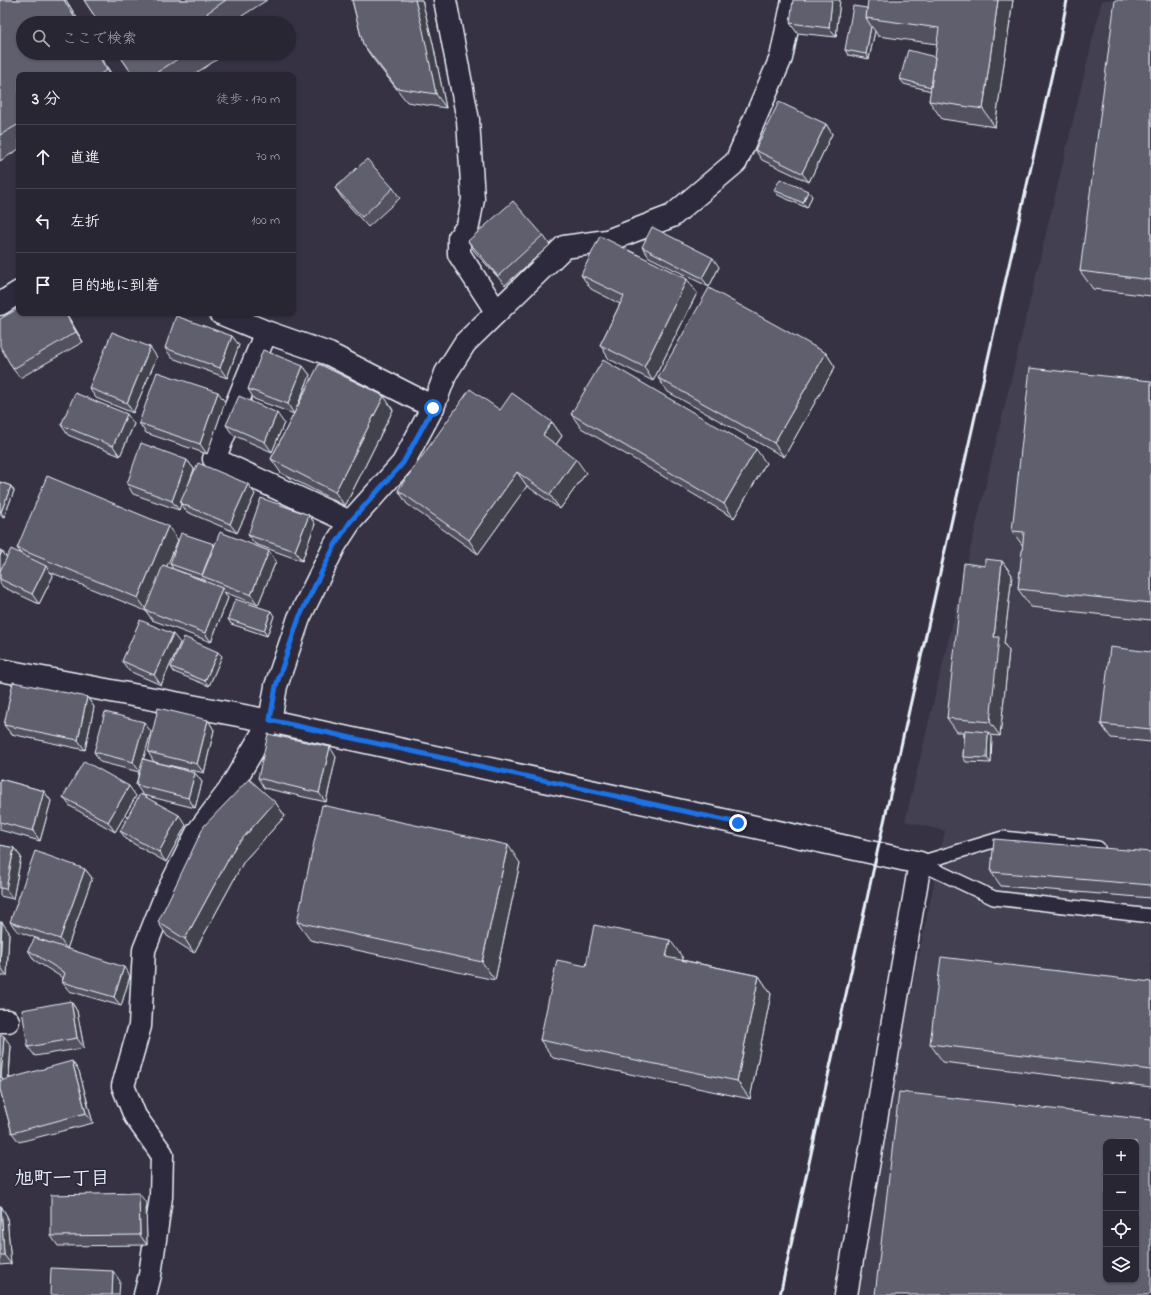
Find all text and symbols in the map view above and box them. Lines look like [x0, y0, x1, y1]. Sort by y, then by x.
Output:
search box [16, 16, 296, 60]
icon: search [30, 27, 52, 49]
text: ここで検索 [62, 28, 137, 50]
text: 3 分 [32, 87, 60, 112]
text: 徒歩 · 170 m [216, 90, 280, 109]
icon: ahead [32, 146, 54, 168]
text: 直進 [70, 147, 100, 169]
text: 70 m [256, 147, 280, 166]
icon: left [32, 210, 54, 232]
text: 左折 [70, 211, 100, 233]
text: 100 m [251, 211, 280, 230]
icon: arrive [32, 274, 54, 296]
text: 目的地に到着 [70, 275, 160, 297]
route start [424, 399, 442, 417]
route end [729, 814, 747, 832]
map controls [1103, 1139, 1139, 1283]
button: + [1103, 1139, 1139, 1175]
district label: 旭町一丁目 [14, 1166, 110, 1193]
button: − [1103, 1175, 1139, 1211]
button: locate [1103, 1211, 1139, 1247]
button: layers [1103, 1247, 1139, 1283]

